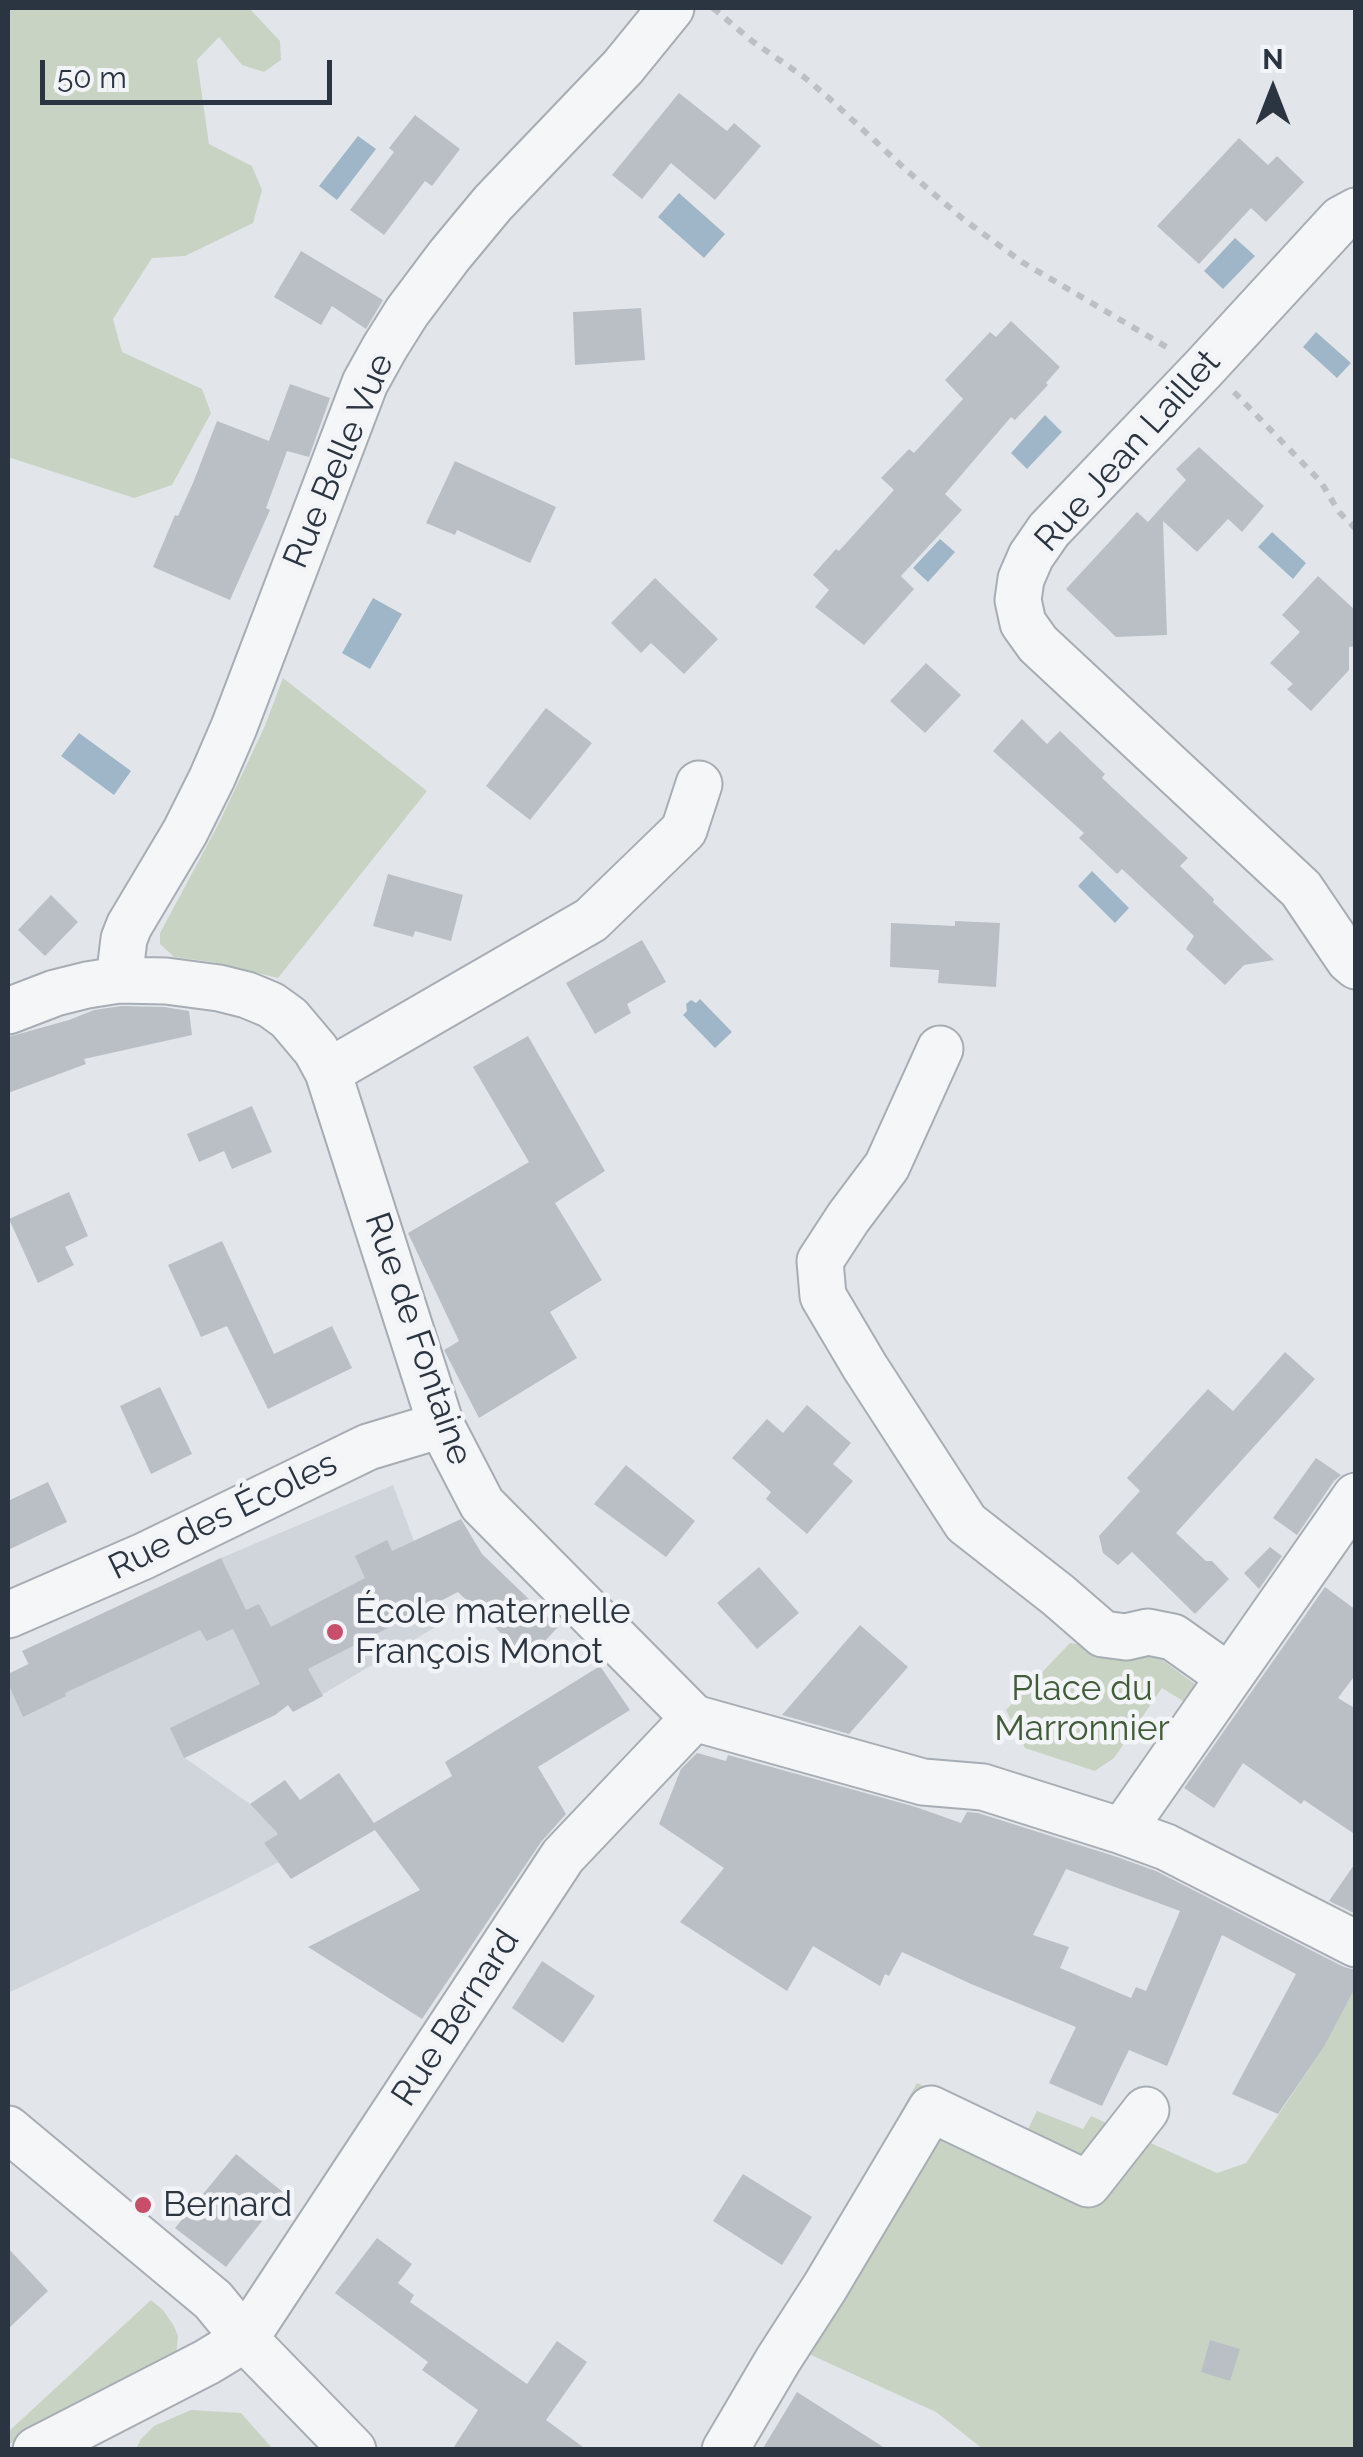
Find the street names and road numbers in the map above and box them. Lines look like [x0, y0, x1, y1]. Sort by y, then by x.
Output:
street label: Rue Jean Laillet [1027, 342, 1229, 560]
street label: Rue Belle Vue [275, 347, 403, 575]
street label: Rue de Fontaine [355, 1207, 481, 1471]
street label: Rue des Écoles [102, 1443, 344, 1589]
street label: Rue Bernard [383, 1922, 529, 2114]

